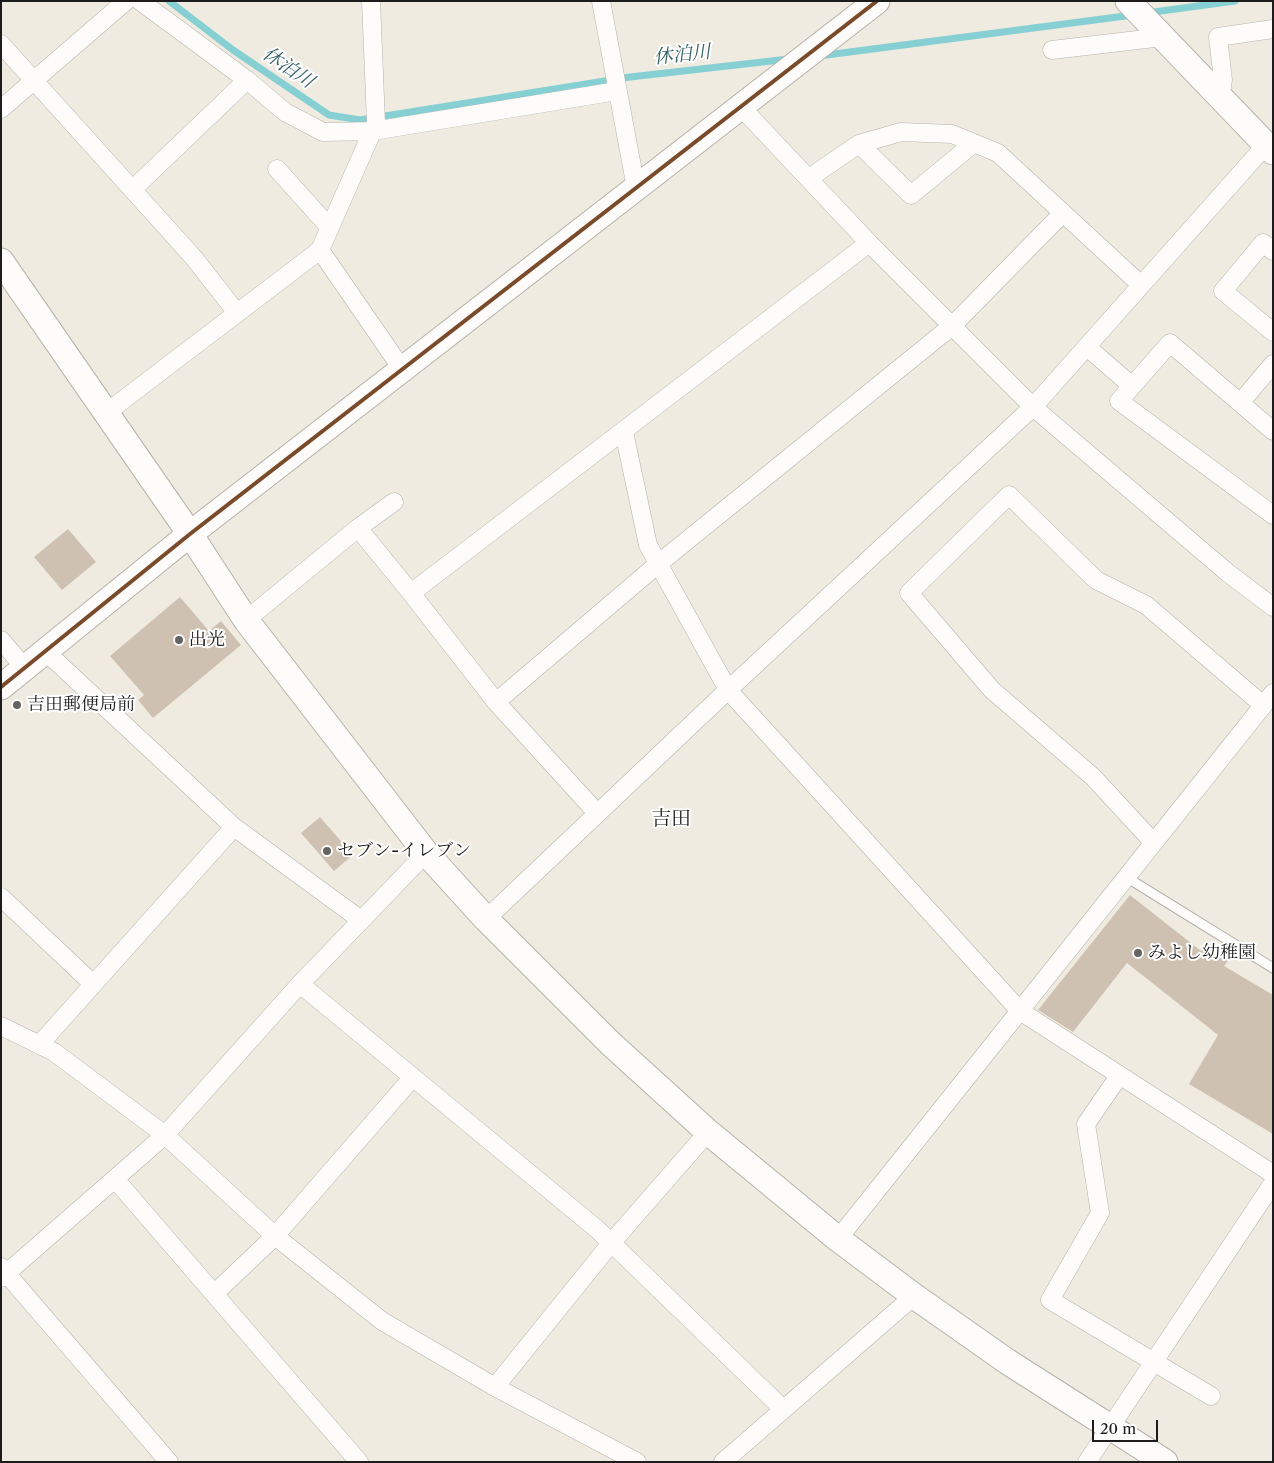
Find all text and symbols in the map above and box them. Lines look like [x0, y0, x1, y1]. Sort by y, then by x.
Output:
water label: 休泊川 [652, 41, 712, 69]
water label: 休泊川 [258, 43, 318, 93]
place label: 出光 [189, 629, 225, 651]
marker: 出光 [173, 634, 185, 646]
place label: 吉田郵便局前 [27, 694, 135, 716]
marker: 吉田郵便局前 [11, 699, 23, 711]
district label: 吉田 [651, 807, 691, 831]
place label: セブン-イレブン [337, 840, 471, 862]
marker: セブン-イレブン [321, 845, 333, 857]
place label: みよし幼稚園 [1148, 942, 1256, 964]
marker: みよし幼稚園 [1132, 947, 1144, 959]
scale bar [1094, 1410, 1160, 1442]
text: 20 m [1100, 1419, 1136, 1438]

